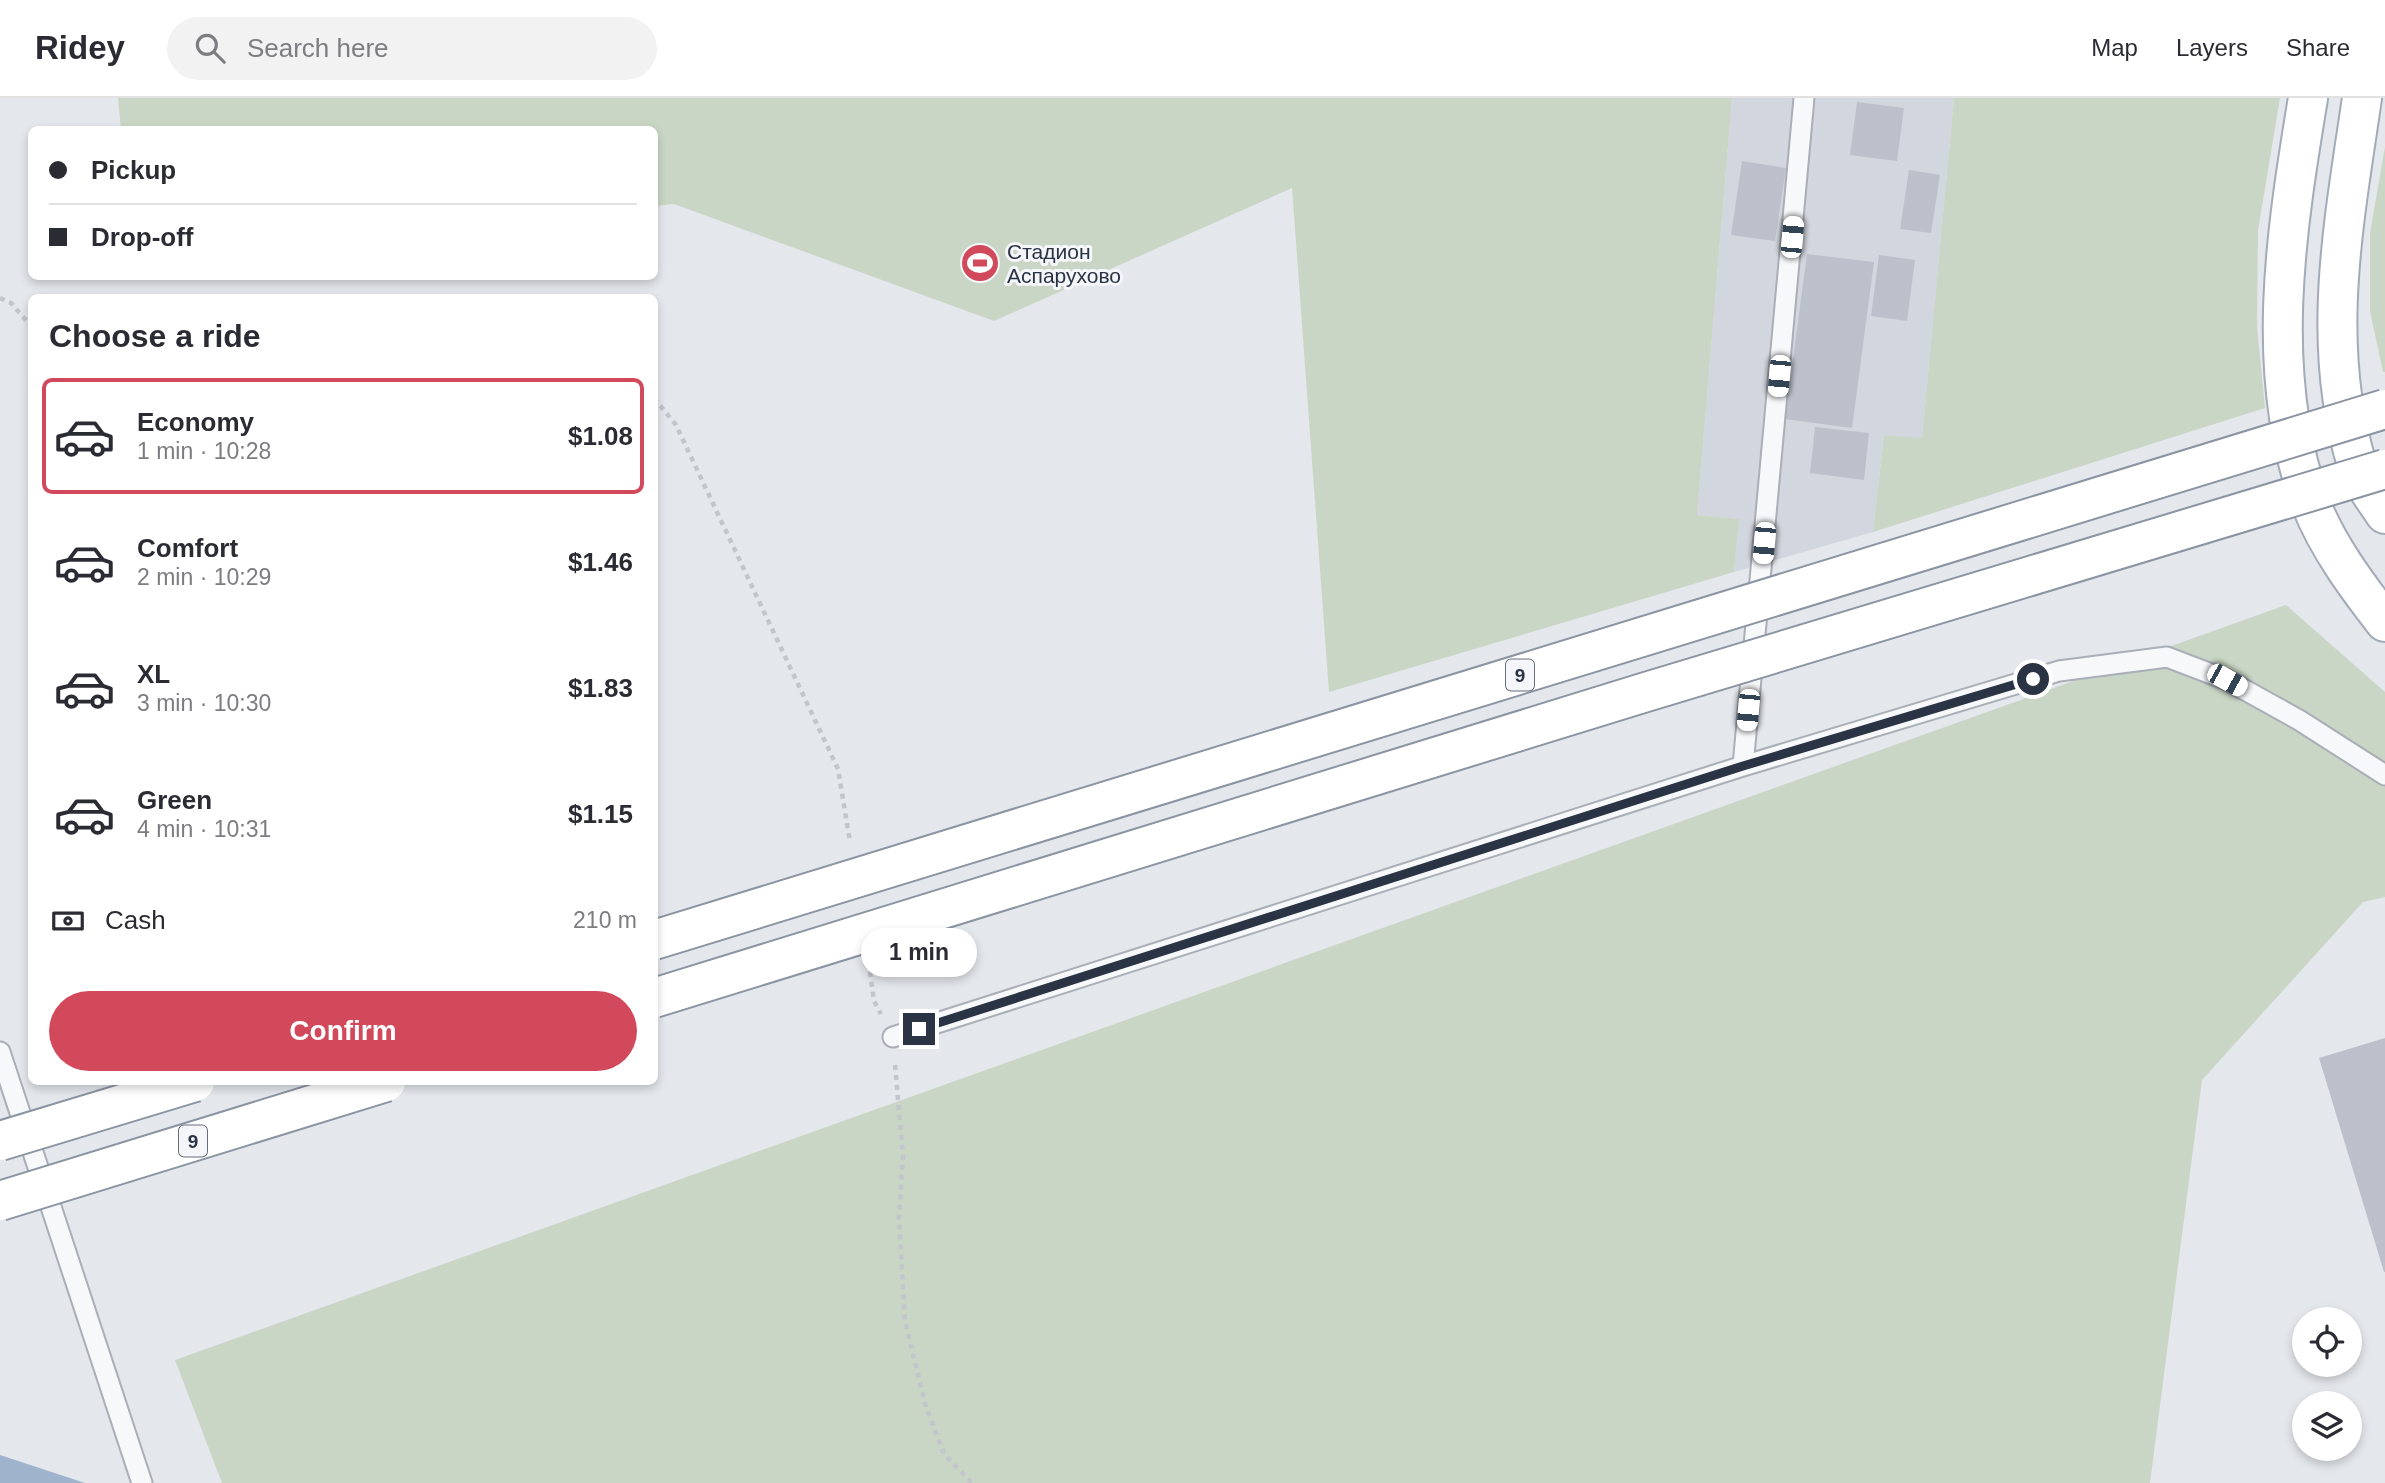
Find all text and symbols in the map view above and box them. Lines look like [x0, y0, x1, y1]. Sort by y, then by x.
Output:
search box [167, 17, 657, 80]
text: Ridey [35, 29, 125, 66]
icon: search [191, 29, 229, 67]
text: Search here [247, 33, 389, 63]
text: Map [2091, 34, 2138, 61]
text: Layers [2176, 34, 2248, 61]
text: Share [2286, 34, 2350, 61]
text: Pickup [91, 155, 176, 185]
car [1780, 215, 1805, 259]
text: Drop-off [91, 222, 194, 252]
place label: Стадион Аспарухово [1007, 240, 1121, 287]
sports icon: Стадион Аспарухово [959, 242, 1001, 284]
text: Choose a ride [49, 318, 261, 354]
car [1767, 354, 1792, 398]
icon: car [53, 405, 116, 468]
text: Economy [137, 407, 254, 437]
text: $1.08 [568, 421, 633, 451]
text: 1 min · 10:28 [137, 438, 271, 464]
car [1752, 521, 1777, 565]
icon: car [53, 531, 116, 594]
text: Comfort [137, 533, 238, 563]
text: $1.46 [568, 547, 633, 577]
text: 2 min · 10:29 [137, 564, 271, 590]
icon: car [53, 657, 116, 720]
text: XL [137, 659, 170, 689]
road number: 9 [1506, 660, 1534, 690]
car [2204, 661, 2251, 699]
route start [2017, 663, 2049, 695]
text: $1.83 [568, 673, 633, 703]
car [1736, 688, 1761, 732]
text: 3 min · 10:30 [137, 690, 271, 716]
icon: car [53, 783, 116, 846]
text: Green [137, 785, 212, 815]
text: $1.15 [568, 799, 633, 829]
text: 4 min · 10:31 [137, 816, 271, 842]
icon: cash [49, 902, 87, 940]
text: Cash [105, 905, 166, 935]
text: 210 m [573, 907, 637, 933]
callout: 1 min [861, 928, 977, 976]
text: 1 min [889, 939, 949, 965]
button: Confirm [49, 991, 637, 1071]
route end [903, 1013, 935, 1045]
road number: 9 [179, 1126, 207, 1156]
map controls [2292, 1307, 2362, 1461]
button: locate [2292, 1307, 2362, 1377]
button: layers [2292, 1391, 2362, 1461]

